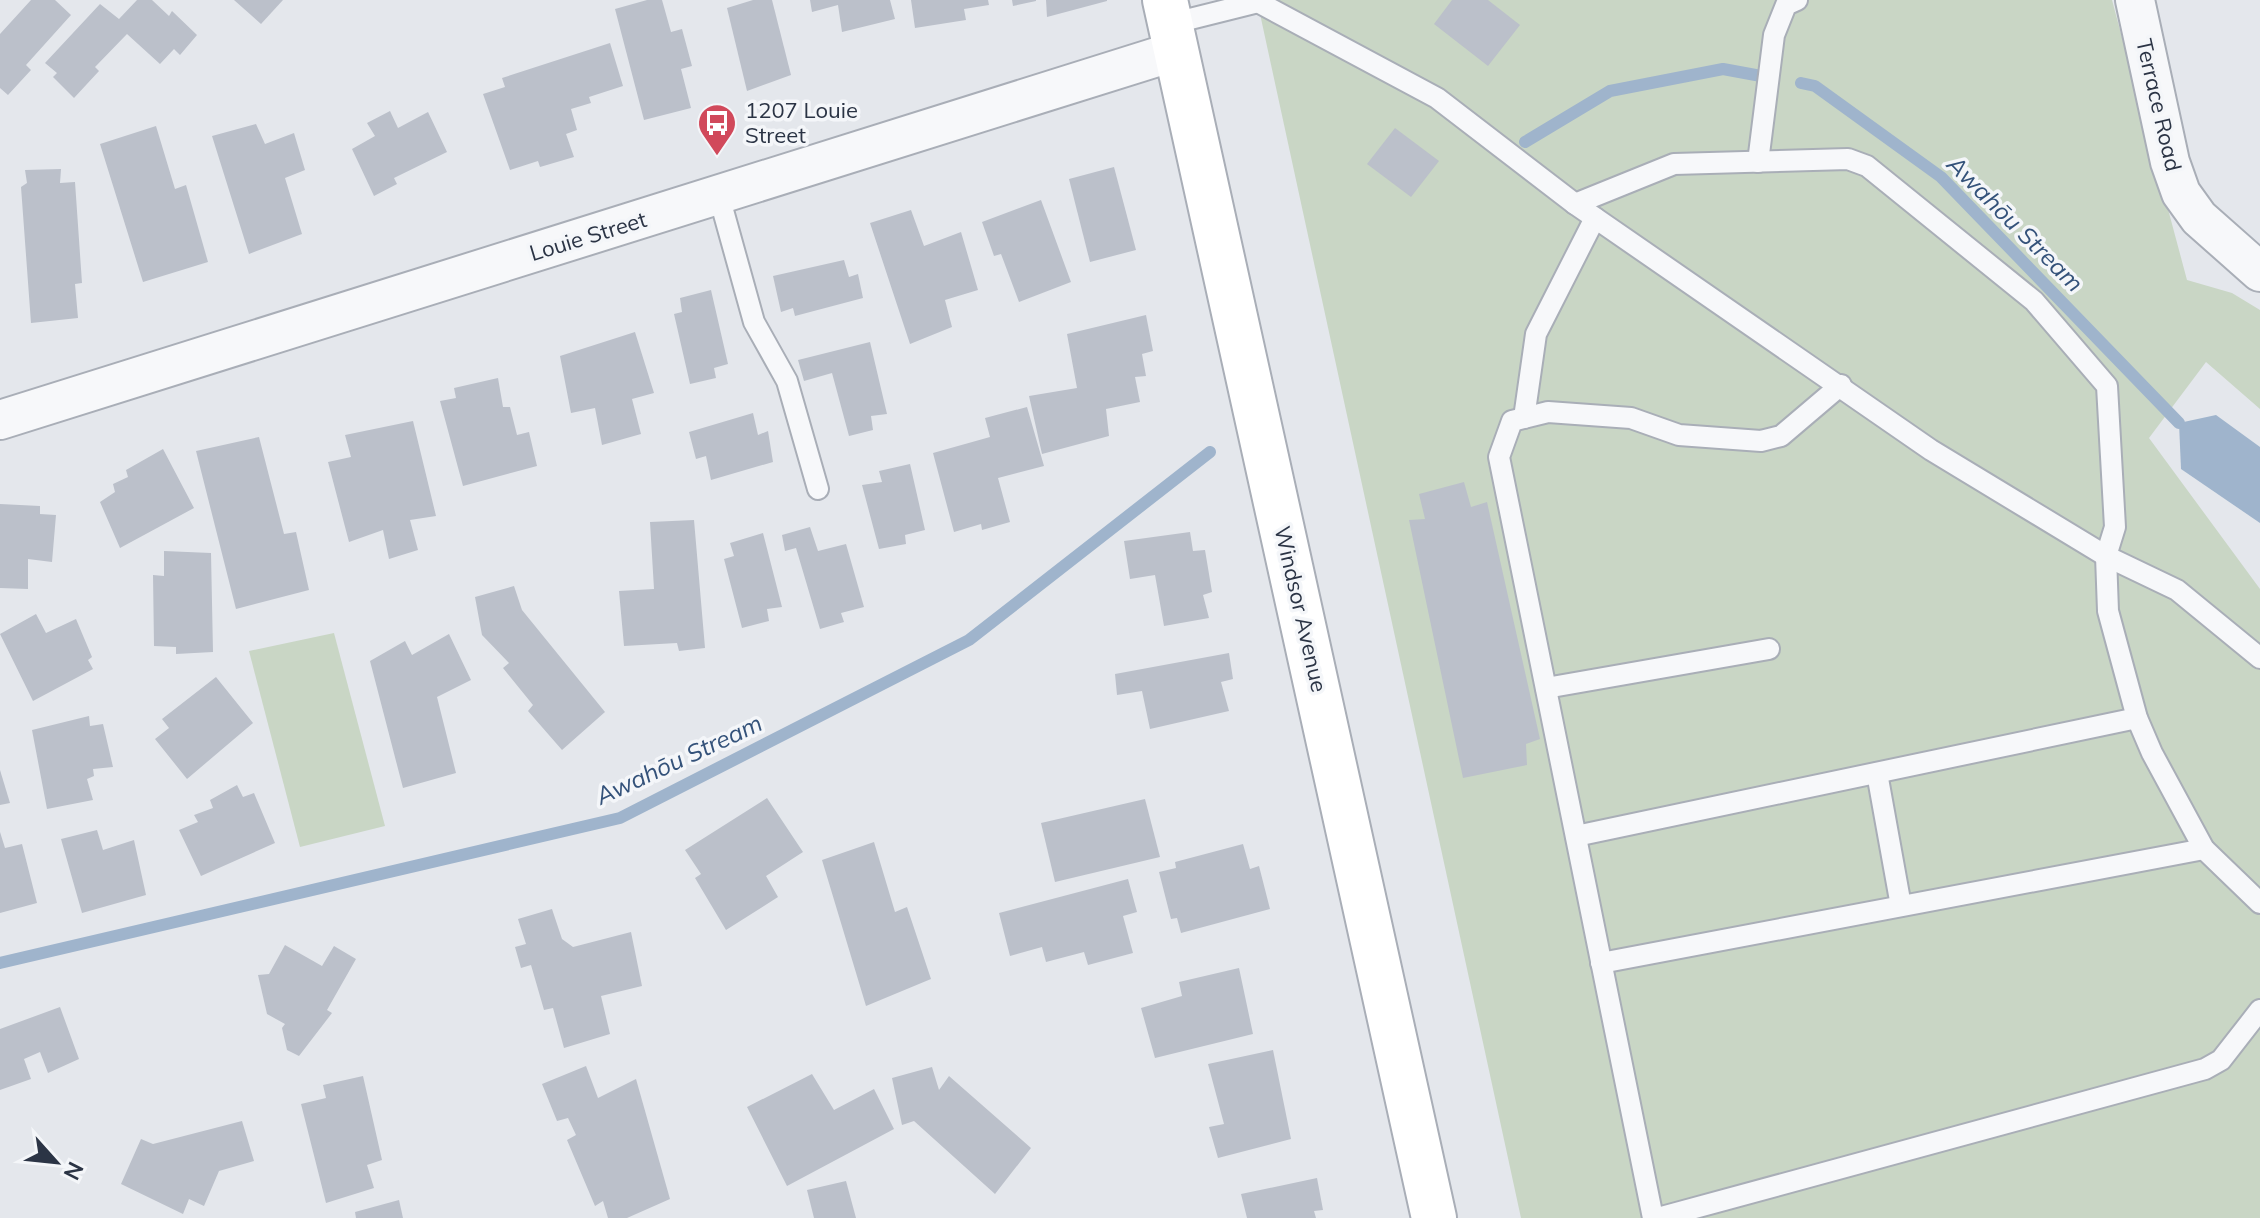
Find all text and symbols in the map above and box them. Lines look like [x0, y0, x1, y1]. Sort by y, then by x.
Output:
street label: Terrace Road [2130, 36, 2188, 174]
place label: 1207 Louie Street [745, 96, 858, 149]
bus stop icon: 1207 Louie Street [696, 102, 738, 157]
water label: Awahōu Stream [1941, 148, 2090, 298]
street label: Louie Street [526, 205, 650, 267]
street label: Windsor Avenue [1268, 523, 1334, 695]
water label: Awahōu Stream [590, 707, 767, 811]
north arrow [16, 1122, 96, 1202]
text: N [58, 1157, 90, 1185]

